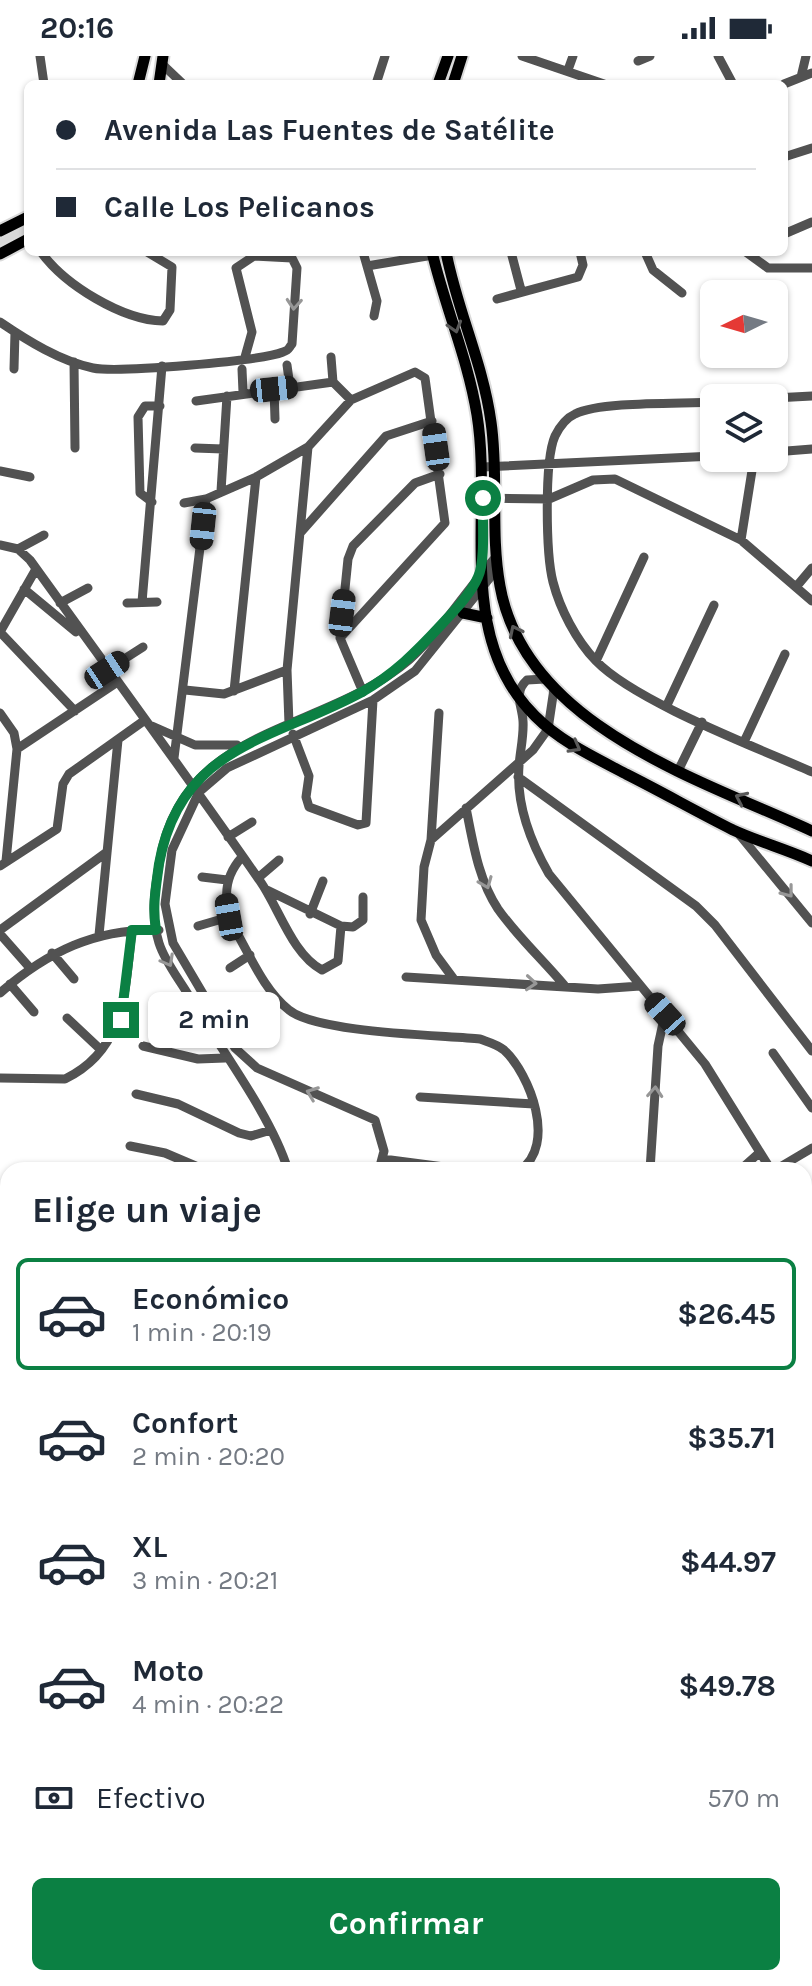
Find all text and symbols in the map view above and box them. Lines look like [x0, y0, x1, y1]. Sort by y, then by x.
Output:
text: 20:16 [40, 10, 114, 46]
text: Avenida Las Fuentes de Satélite [104, 112, 555, 148]
text: Calle Los Pelicanos [104, 189, 375, 225]
north arrow [700, 280, 788, 368]
map controls [700, 280, 788, 472]
one-way arrow [286, 298, 303, 311]
one-way arrow [446, 319, 462, 333]
car [249, 375, 299, 403]
button: layers [700, 384, 788, 472]
car [421, 422, 451, 472]
route start [465, 480, 501, 516]
car [189, 501, 217, 551]
car [327, 588, 357, 638]
one-way arrow [509, 625, 525, 640]
car [80, 647, 134, 693]
one-way arrow [566, 737, 581, 753]
one-way arrow [735, 792, 749, 808]
one-way arrow [476, 875, 492, 889]
one-way arrow [778, 883, 792, 898]
car [213, 891, 245, 943]
one-way arrow [158, 952, 174, 966]
one-way arrow [525, 974, 538, 991]
car [640, 988, 690, 1040]
callout: 2 min [149, 992, 281, 1048]
route end [103, 1002, 139, 1038]
text: 2 min [178, 1004, 250, 1035]
one-way arrow [646, 1085, 663, 1098]
one-way arrow [306, 1086, 320, 1103]
text: Elige un viaje [32, 1189, 262, 1231]
icon: car [36, 1278, 108, 1350]
text: Económico [132, 1281, 289, 1317]
text: $26.45 [677, 1296, 776, 1332]
text: 1 min · 20:19 [132, 1317, 272, 1348]
icon: car [36, 1402, 108, 1474]
text: Confort [132, 1405, 238, 1441]
text: $35.71 [687, 1420, 776, 1456]
text: 2 min · 20:20 [132, 1441, 285, 1472]
icon: car [36, 1526, 108, 1598]
text: XL [132, 1529, 167, 1565]
text: $44.97 [680, 1544, 776, 1580]
text: 3 min · 20:21 [132, 1565, 278, 1596]
icon: car [36, 1650, 108, 1722]
text: Moto [132, 1653, 204, 1689]
text: $49.78 [678, 1668, 776, 1704]
text: 4 min · 20:22 [132, 1689, 284, 1720]
icon: cash [32, 1776, 76, 1820]
text: Efectivo [96, 1780, 206, 1816]
text: 570 m [707, 1783, 780, 1814]
button: Confirmar [32, 1878, 780, 1970]

